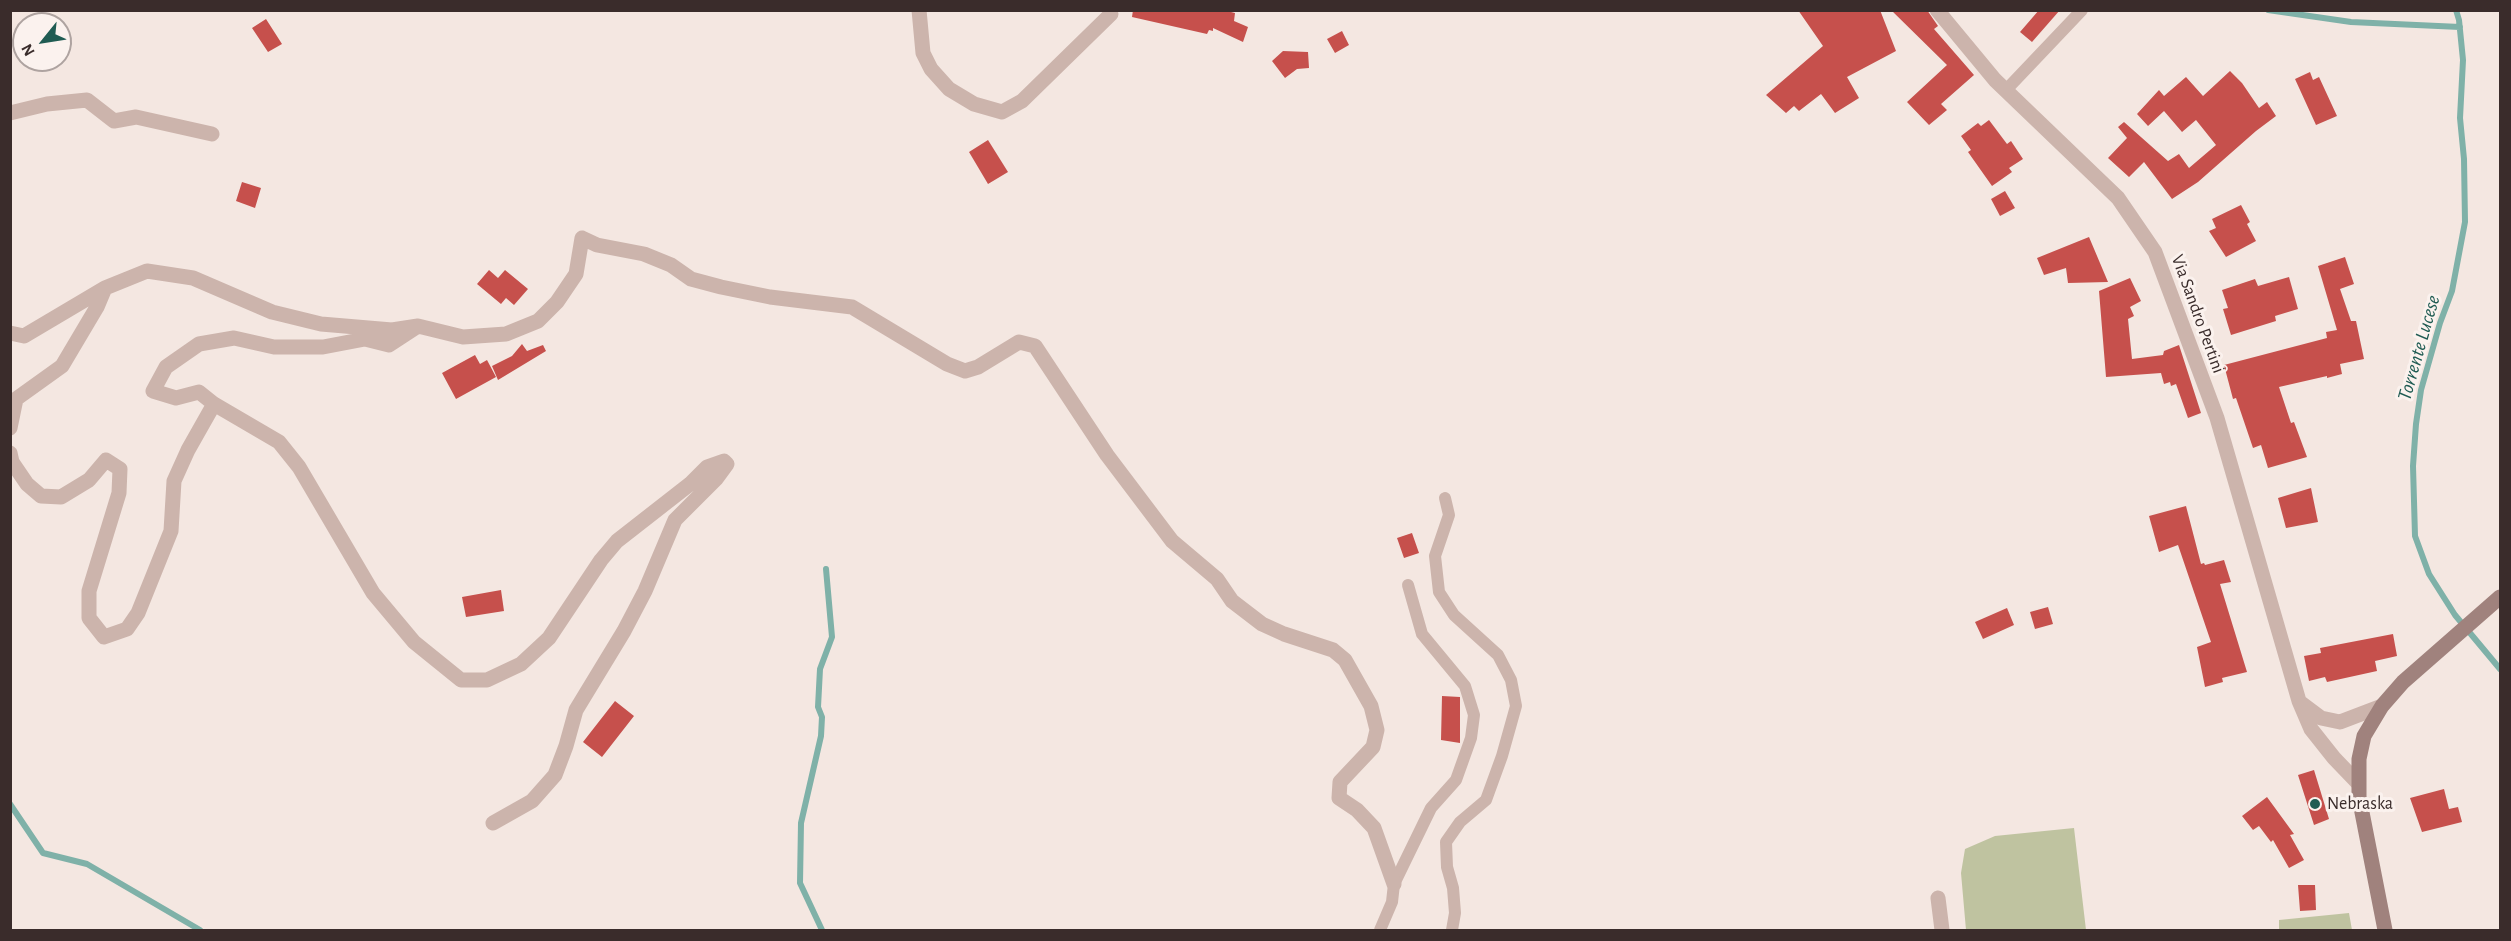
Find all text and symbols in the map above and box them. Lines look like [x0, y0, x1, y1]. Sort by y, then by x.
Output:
north arrow [12, 12, 72, 72]
text: N [18, 41, 38, 59]
street label: Via Sandro Pertini [2167, 252, 2229, 376]
water label: Torrente Lucese [2393, 293, 2445, 403]
place label: Nebraska [2327, 793, 2393, 815]
marker: Nebraska [2308, 797, 2322, 811]

